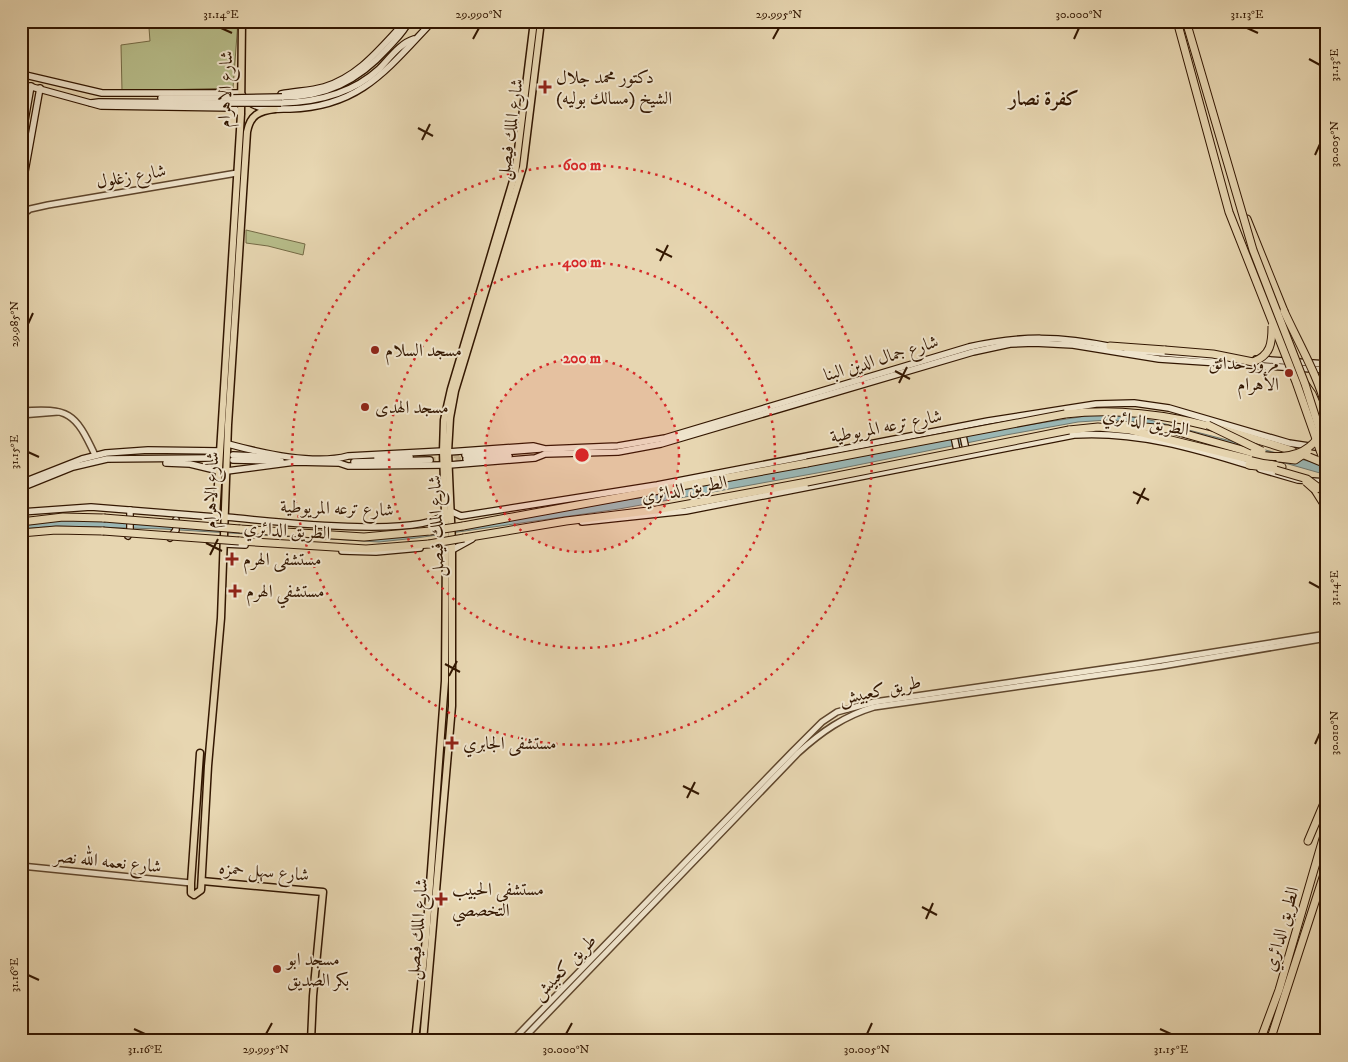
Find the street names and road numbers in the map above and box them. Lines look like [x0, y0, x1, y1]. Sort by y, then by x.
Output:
street label: شارع الاهرام [214, 50, 242, 128]
street label: شارع الملك فيصل [493, 77, 532, 181]
street label: شارع زغلول [95, 160, 168, 197]
street label: شارع جمال الدين البنا [821, 331, 942, 390]
street label: شارع ترعه المريوطية [828, 405, 945, 452]
street label: الطريق الدائري [1101, 405, 1191, 444]
street label: شارع الاهرام [200, 451, 228, 529]
street label: الطريق الدائري [639, 472, 730, 511]
street label: شارع الملك فيصل [424, 475, 453, 577]
street label: شارع ترعه المريوطية [280, 496, 394, 525]
street label: الطريق الدائري [243, 517, 331, 548]
street label: طريق كعبيش [837, 672, 923, 710]
street label: شارع نعمه الله نصر [51, 841, 163, 882]
street label: شارع سهل حمزه [217, 857, 310, 890]
street label: شارع الملك فيصل [403, 877, 436, 981]
street label: الطريق الدائري [1259, 884, 1307, 975]
street label: طريق كعبيش [528, 930, 602, 1005]

